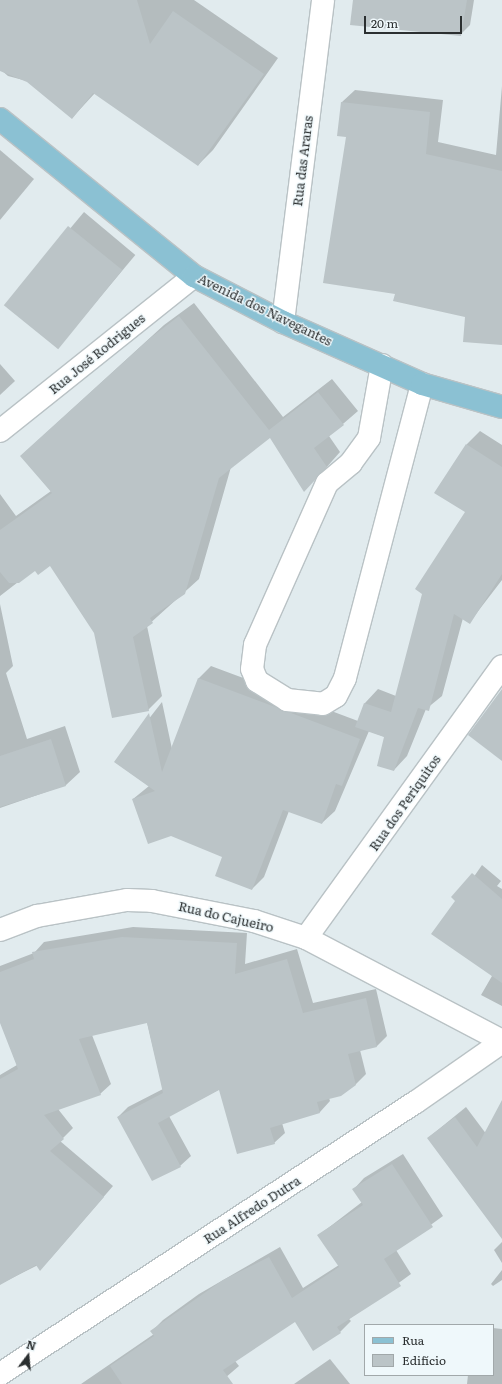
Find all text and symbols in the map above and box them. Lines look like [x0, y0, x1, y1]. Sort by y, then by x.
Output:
scale bar [366, 8, 464, 34]
text: 20 m [371, 14, 398, 32]
street label: Rua das Araras [290, 115, 316, 207]
street label: Avenida dos Navegantes [195, 271, 335, 349]
street label: Rua José Rodrigues [46, 310, 148, 398]
street label: Rua dos Periquitos [366, 752, 444, 854]
street label: Rua do Cajueiro [177, 898, 275, 936]
street label: Rua Alfredo Dutra [201, 1173, 303, 1247]
legend [364, 1324, 494, 1376]
text: Rua [402, 1331, 424, 1349]
north arrow [8, 1336, 48, 1376]
text: N [25, 1336, 38, 1353]
text: Edifício [402, 1351, 446, 1369]

